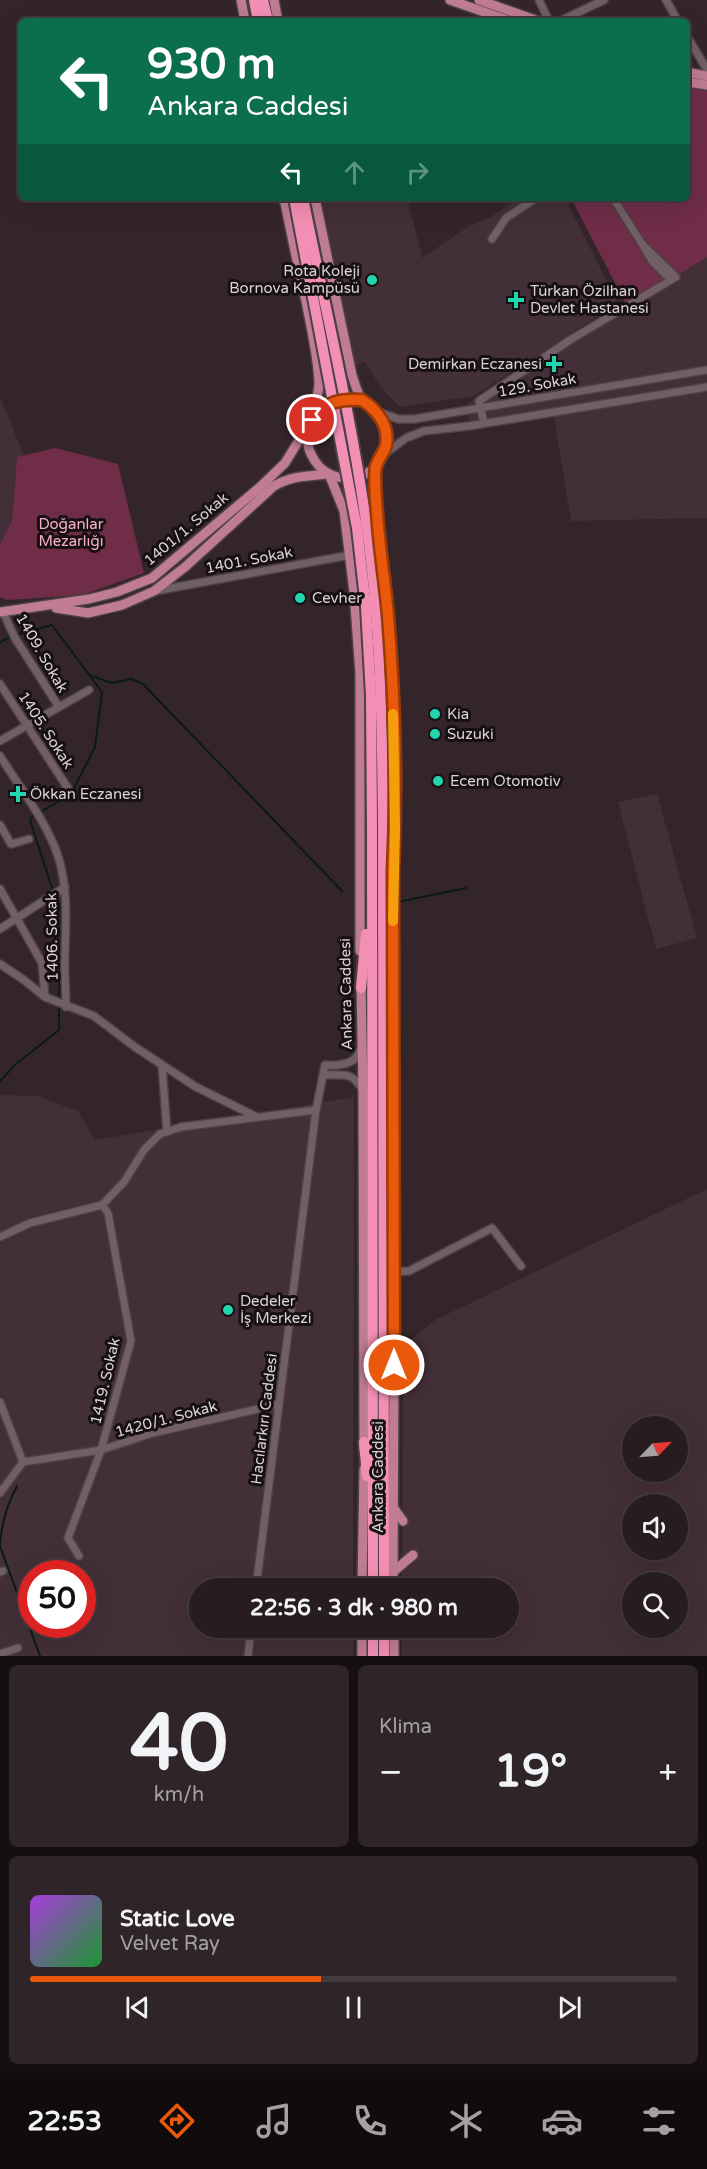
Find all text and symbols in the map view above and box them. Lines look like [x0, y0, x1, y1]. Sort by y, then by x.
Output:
text: 930 m [147, 39, 276, 90]
icon: left [48, 42, 126, 120]
text: Ankara Caddesi [147, 90, 349, 123]
icon: left [275, 156, 308, 189]
icon: ahead [338, 156, 371, 189]
icon: right [401, 156, 434, 189]
place label: Rota Koleji Bornova Kampüsü [229, 262, 360, 297]
marker: Rota Koleji Bornova Kampüsü [365, 273, 379, 287]
place label: Türkan Özilhan Devlet Hastanesi [530, 282, 649, 317]
marker: Türkan Özilhan Devlet Hastanesi [507, 291, 525, 309]
place label: Demirkan Eczanesi [408, 355, 542, 373]
marker: Demirkan Eczanesi [547, 357, 561, 371]
street label: 129. Sokak [497, 369, 577, 401]
pin [286, 394, 337, 445]
icon: arrive [295, 403, 328, 436]
street label: 1401/1. Sokak [140, 489, 232, 569]
park label: Doğanlar Mezarlığı [38, 515, 104, 550]
street label: 1401. Sokak [204, 543, 294, 577]
place label: Cevher [312, 589, 362, 607]
marker: Cevher [293, 591, 307, 605]
street label: 1409. Sokak [12, 610, 72, 696]
street label: 1405. Sokak [14, 688, 78, 772]
place label: Kia [447, 705, 469, 723]
marker: Kia [428, 707, 442, 721]
place label: Suzuki [447, 725, 494, 743]
marker: Suzuki [428, 727, 442, 741]
place label: Ecem Otomotiv [450, 772, 561, 790]
marker: Ecem Otomotiv [431, 774, 445, 788]
place label: Ökkan Eczanesi [30, 785, 142, 803]
marker: Ökkan Eczanesi [11, 787, 25, 801]
street label: 1406. Sokak [42, 893, 62, 981]
street label: Ankara Caddesi [336, 938, 356, 1050]
place label: Dedeler İş Merkezi [240, 1292, 311, 1327]
marker: Dedeler İş Merkezi [221, 1303, 235, 1317]
position arrow [362, 1333, 426, 1397]
street label: 1419. Sokak [86, 1336, 124, 1426]
street label: Hacılarkırı Caddesi [247, 1352, 281, 1486]
street label: 1420/1. Sokak [113, 1397, 219, 1441]
north arrow [622, 1416, 688, 1482]
map controls [622, 1416, 688, 1638]
street label: Ankara Caddesi [369, 1421, 387, 1533]
button: sound [622, 1494, 688, 1560]
speed limit sign: 50 [18, 1560, 96, 1638]
button: search [622, 1572, 688, 1638]
text: 22:56 · 3 dk · 980 m [250, 1595, 458, 1621]
text: 40 [130, 1697, 228, 1791]
text: Klima [379, 1715, 432, 1739]
text: 19° [494, 1745, 567, 1799]
text: − [379, 1753, 403, 1792]
text: + [658, 1753, 677, 1792]
text: km/h [154, 1783, 204, 1807]
text: Static Love [120, 1906, 235, 1932]
text: Velvet Ray [120, 1932, 220, 1956]
icon: previous [121, 1991, 154, 2024]
icon: pause [337, 1991, 370, 2024]
icon: next [553, 1991, 586, 2024]
icon: directions [156, 2100, 198, 2142]
icon: music [253, 2100, 295, 2142]
icon: phone [349, 2100, 391, 2142]
icon: climate [445, 2100, 487, 2142]
icon: car [541, 2100, 583, 2142]
icon: filters [638, 2100, 680, 2142]
text: 22:53 [27, 2105, 102, 2138]

